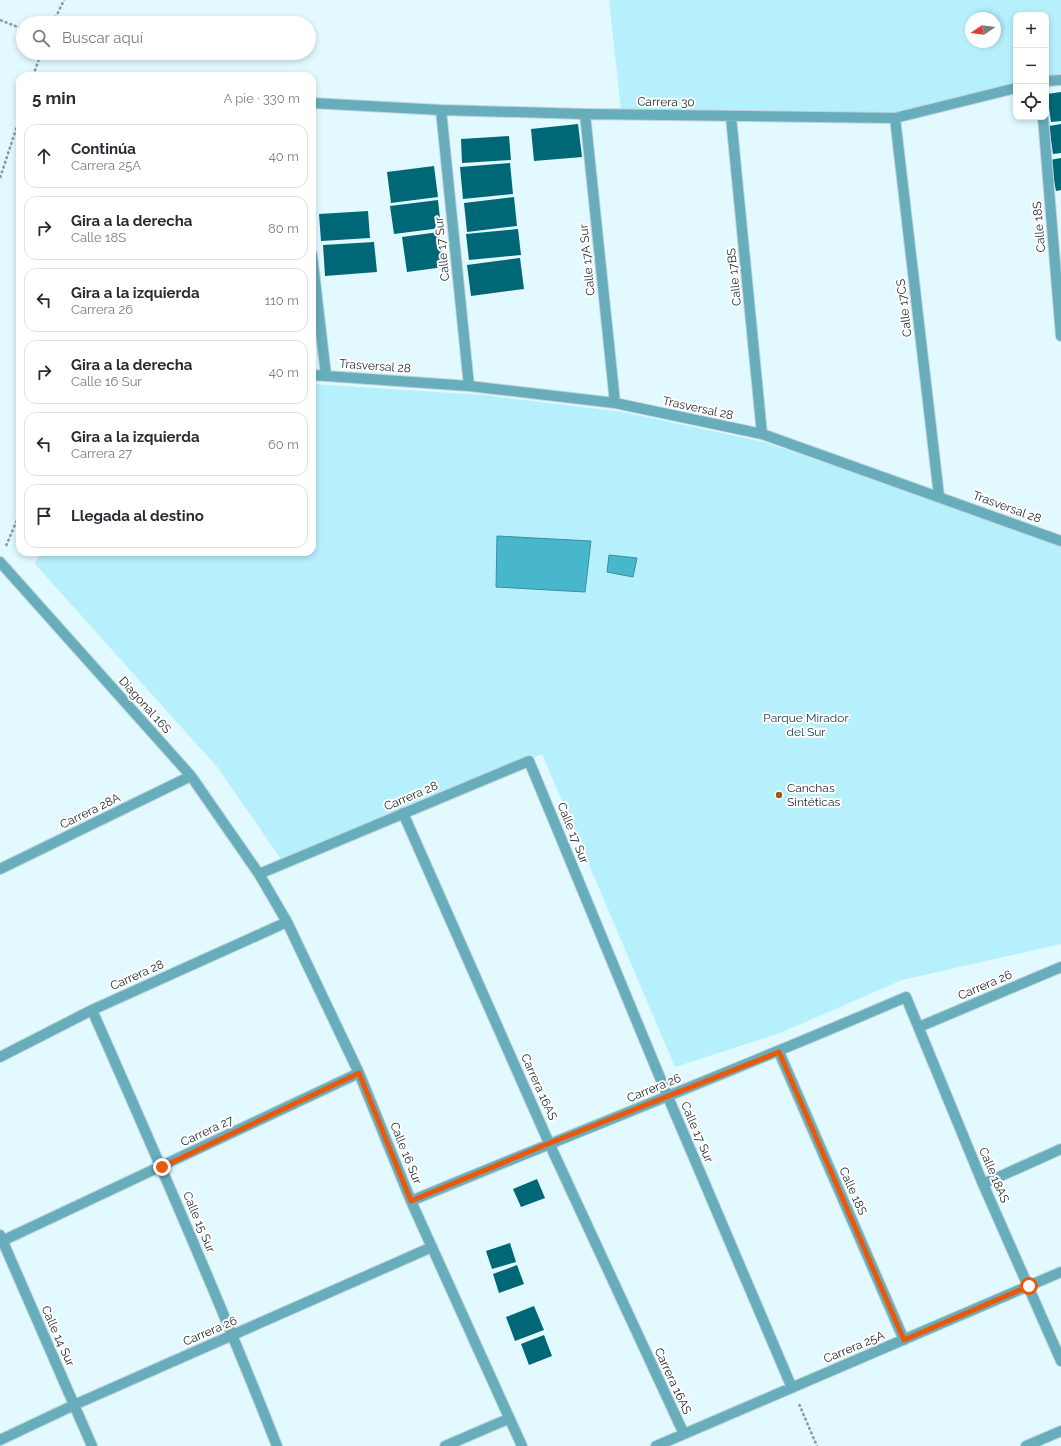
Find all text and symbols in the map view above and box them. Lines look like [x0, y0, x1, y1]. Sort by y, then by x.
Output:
north arrow [965, 12, 1001, 48]
map controls [1013, 12, 1049, 120]
button: + [1013, 12, 1049, 48]
search box [16, 16, 316, 60]
icon: search [30, 27, 52, 49]
text: Buscar aquí [62, 29, 143, 47]
button: − [1013, 48, 1049, 84]
button: locate [1013, 84, 1049, 120]
text: 5 min [32, 88, 76, 108]
text: A pie · 330 m [224, 91, 300, 106]
street label: Carrera 30 [637, 94, 695, 110]
text: Continúa [71, 140, 136, 158]
icon: ahead [33, 145, 55, 167]
text: 40 m [269, 149, 299, 164]
text: Carrera 25A [71, 158, 141, 173]
street label: Calle 18S [1030, 201, 1048, 253]
text: Gira a la derecha [71, 212, 192, 230]
street label: Calle 17 Sur [432, 215, 452, 282]
icon: right [33, 217, 55, 239]
text: 80 m [268, 221, 299, 236]
street label: Calle 17A Sur [576, 223, 598, 296]
text: Calle 18S [71, 230, 126, 245]
street label: Calle 17BS [724, 247, 744, 307]
street label: Calle 17CS [893, 278, 915, 338]
text: Gira a la izquierda [71, 284, 200, 302]
icon: left [33, 289, 55, 311]
text: 110 m [265, 293, 299, 308]
text: Carrera 26 [71, 302, 133, 317]
text: Gira a la derecha [71, 356, 192, 374]
street label: Trasversal 28 [339, 357, 411, 375]
icon: right [33, 361, 55, 383]
text: 40 m [269, 365, 299, 380]
text: Calle 16 Sur [71, 374, 142, 389]
street label: Trasversal 28 [661, 394, 735, 422]
text: Gira a la izquierda [71, 428, 200, 446]
icon: left [33, 433, 55, 455]
text: 60 m [268, 437, 299, 452]
text: Carrera 27 [71, 446, 132, 461]
street label: Trasversal 28 [971, 488, 1043, 526]
icon: arrive [33, 505, 55, 527]
text: Llegada al destino [71, 507, 204, 525]
street label: Diagonal 16S [116, 674, 174, 736]
park label: Parque Mirador del Sur [763, 711, 849, 739]
street label: Carrera 28 [382, 778, 440, 814]
place label: Canchas Sintéticas [787, 781, 841, 809]
street label: Carrera 28A [58, 790, 122, 832]
marker: Canchas Sintéticas [774, 790, 784, 800]
street label: Calle 17 Sur [554, 800, 592, 866]
street label: Carrera 28 [108, 957, 166, 993]
street label: Carrera 26 [956, 967, 1014, 1003]
street label: Carrera 16AS [518, 1052, 560, 1122]
street label: Carrera 26 [625, 1071, 683, 1105]
street label: Calle 17 Sur [678, 1100, 716, 1165]
street label: Carrera 27 [178, 1112, 236, 1149]
street label: Calle 16 Sur [387, 1120, 425, 1187]
street label: Calle 18AS [976, 1145, 1012, 1205]
route end [153, 1158, 171, 1176]
street label: Calle 18S [836, 1165, 870, 1217]
street label: Calle 15 Sur [180, 1189, 218, 1255]
route start [1020, 1277, 1038, 1295]
street label: Calle 14 Sur [38, 1304, 78, 1369]
street label: Carrera 26 [181, 1313, 239, 1349]
street label: Carrera 25A [821, 1328, 887, 1366]
street label: Carrera 16AS [652, 1346, 694, 1416]

